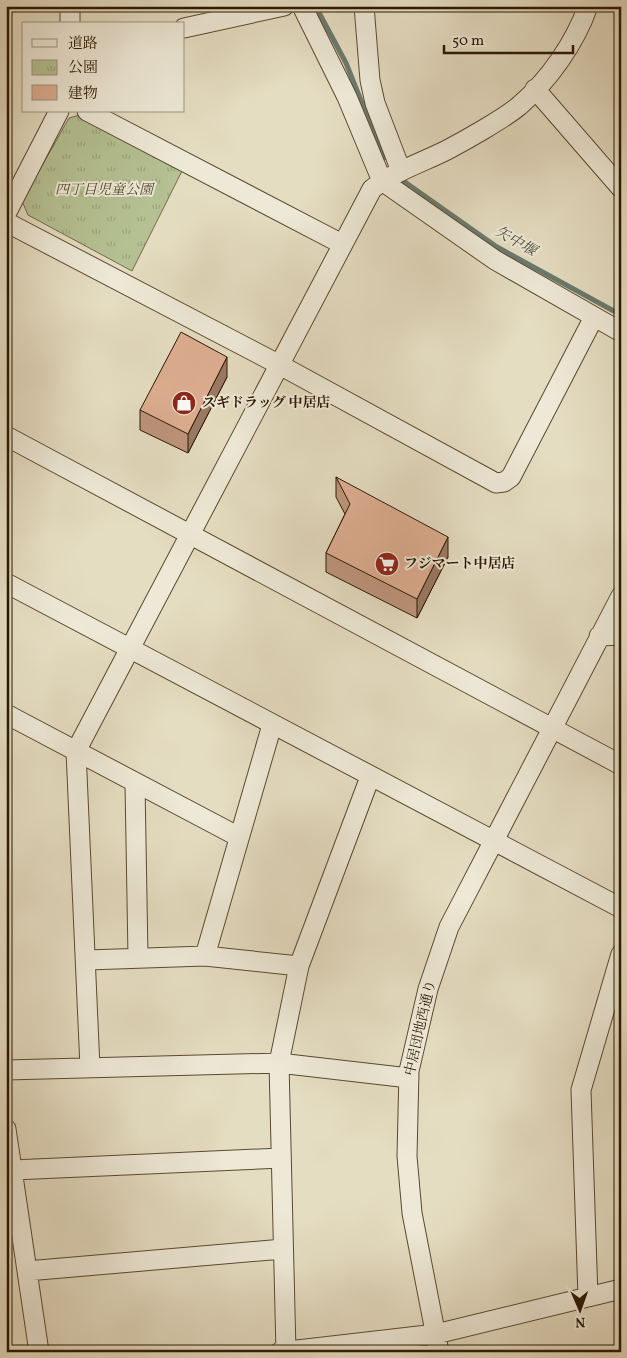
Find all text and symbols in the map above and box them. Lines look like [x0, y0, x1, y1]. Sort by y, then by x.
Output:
legend [22, 22, 185, 112]
scale bar [444, 22, 573, 54]
text: 50 m [452, 31, 484, 52]
text: 道路 [68, 34, 98, 55]
text: 公園 [68, 58, 98, 79]
text: 建物 [68, 84, 98, 105]
park label: 四丁目児童公園 [55, 181, 155, 200]
water label: 矢中堰 [490, 222, 542, 264]
shop icon: スギドラッグ 中居店 [171, 390, 197, 416]
place label: スギドラッグ 中居店 [202, 394, 331, 413]
supermarket icon: フジマート中居店 [374, 551, 400, 577]
place label: フジマート中居店 [404, 555, 515, 574]
street label: 中居団地西通り [401, 978, 441, 1078]
north arrow [554, 1286, 604, 1336]
text: N [575, 1312, 586, 1331]

